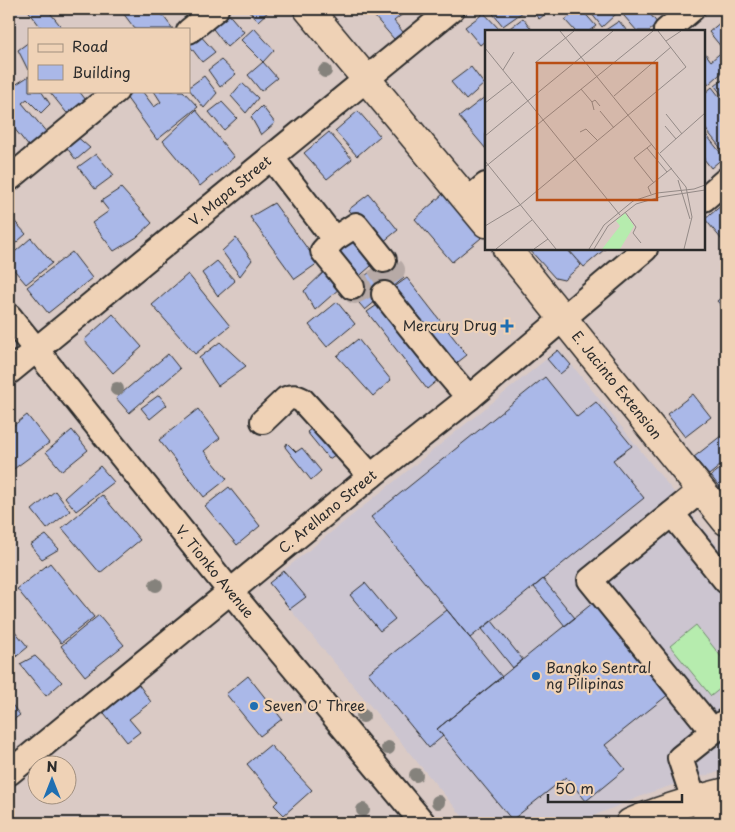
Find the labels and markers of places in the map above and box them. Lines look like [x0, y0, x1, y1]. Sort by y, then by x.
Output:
place label: Mercury Drug [403, 315, 497, 336]
marker: Mercury Drug [501, 320, 513, 332]
place label: Bangko Sentral ng Pilipinas [546, 657, 651, 694]
marker: Bangko Sentral ng Pilipinas [530, 670, 542, 682]
place label: Seven O' Three [264, 695, 365, 716]
marker: Seven O' Three [248, 700, 260, 712]

